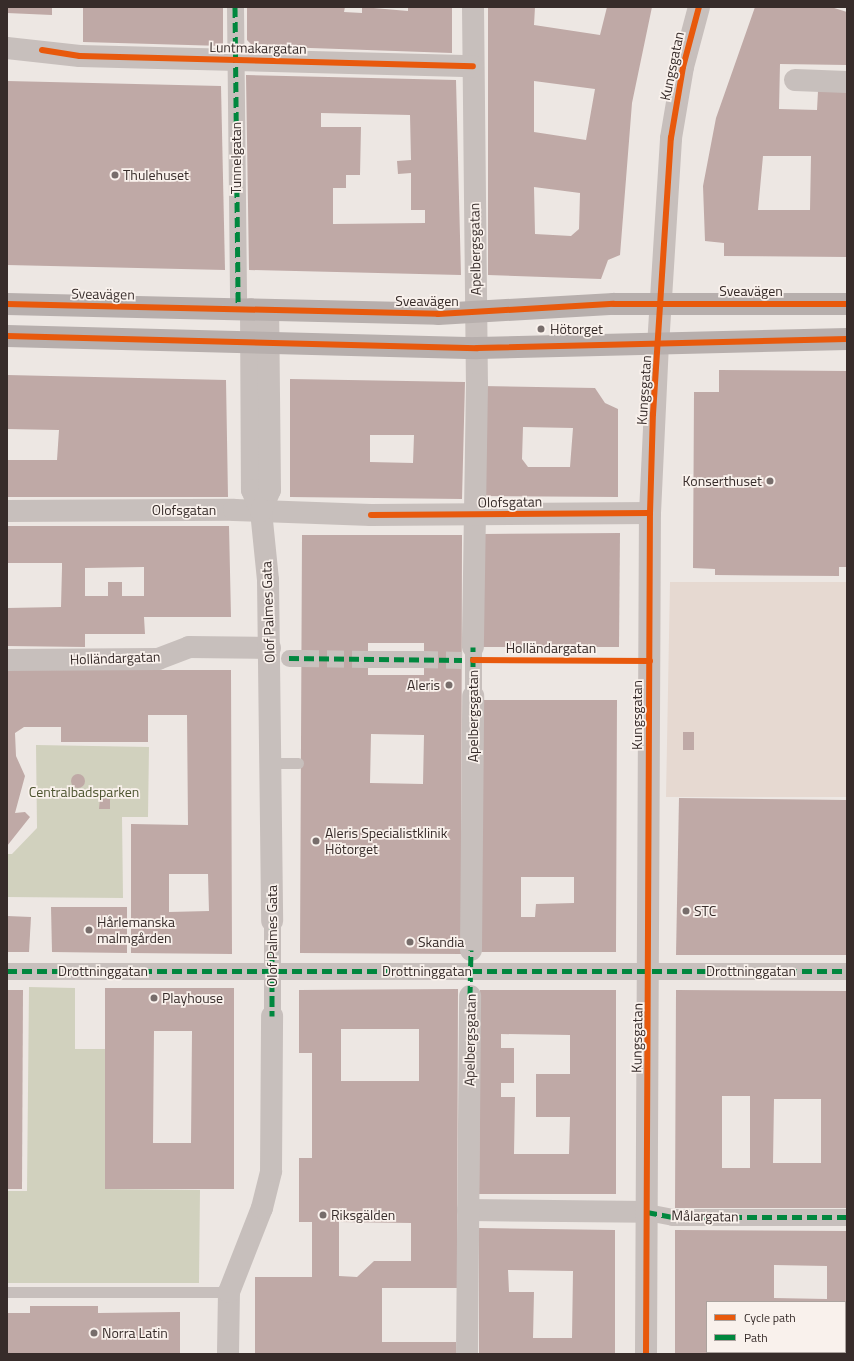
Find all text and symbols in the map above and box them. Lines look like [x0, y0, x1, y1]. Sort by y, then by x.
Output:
street label: Kungsgatan [657, 30, 687, 102]
street label: Luntmakargatan [209, 39, 307, 57]
street label: Tunnelgatan [228, 122, 244, 194]
place label: Thulehuset [123, 167, 189, 183]
marker: Thulehuset [110, 170, 120, 180]
street label: Apelbergsgatan [466, 203, 484, 295]
street label: Sveavägen [719, 283, 783, 299]
street label: Sveavägen [71, 285, 135, 303]
street label: Sveavägen [395, 293, 459, 309]
place label: Hötorget [550, 321, 603, 337]
marker: Hötorget [535, 323, 547, 335]
street label: Kungsgatan [633, 354, 655, 426]
place label: Konserthuset [683, 473, 762, 489]
marker: Konserthuset [765, 476, 775, 486]
street label: Olofsgatan [478, 493, 542, 511]
street label: Olofsgatan [152, 502, 216, 518]
street label: Olof Palmes Gata [258, 561, 278, 663]
street label: Holländargatan [506, 640, 596, 656]
street label: Holländargatan [69, 648, 161, 668]
street label: Apelbergsgatan [465, 670, 481, 762]
place label: Aleris [407, 677, 440, 693]
marker: Aleris [443, 679, 455, 691]
street label: Kungsgatan [629, 680, 645, 750]
park label: Centralbadsparken [29, 784, 139, 800]
place label: Aleris Specialistklinik Hötorget [325, 825, 447, 858]
marker: Aleris Specialistklinik Hötorget [310, 835, 322, 847]
street label: Olof Palmes Gata [264, 885, 280, 987]
place label: STC [694, 903, 716, 919]
marker: STC [681, 906, 691, 916]
place label: Hårlemanska malmgården [97, 914, 175, 946]
marker: Hårlemanska malmgården [84, 925, 94, 935]
place label: Skandia [418, 934, 464, 950]
marker: Skandia [405, 937, 415, 947]
street label: Drottninggatan [58, 963, 148, 979]
street label: Drottninggatan [382, 963, 472, 979]
street label: Drottninggatan [706, 963, 796, 979]
place label: Playhouse [162, 990, 223, 1006]
marker: Playhouse [149, 993, 159, 1003]
street label: Apelbergsgatan [461, 994, 479, 1086]
street label: Kungsgatan [628, 1003, 646, 1073]
place label: Riksgälden [331, 1207, 395, 1223]
street label: Målargatan [671, 1207, 739, 1225]
marker: Riksgälden [318, 1210, 328, 1220]
legend [706, 1301, 846, 1353]
text: Cycle path [744, 1308, 796, 1327]
place label: Norra Latin [102, 1325, 168, 1341]
marker: Norra Latin [89, 1328, 99, 1338]
text: Path [744, 1328, 768, 1347]

